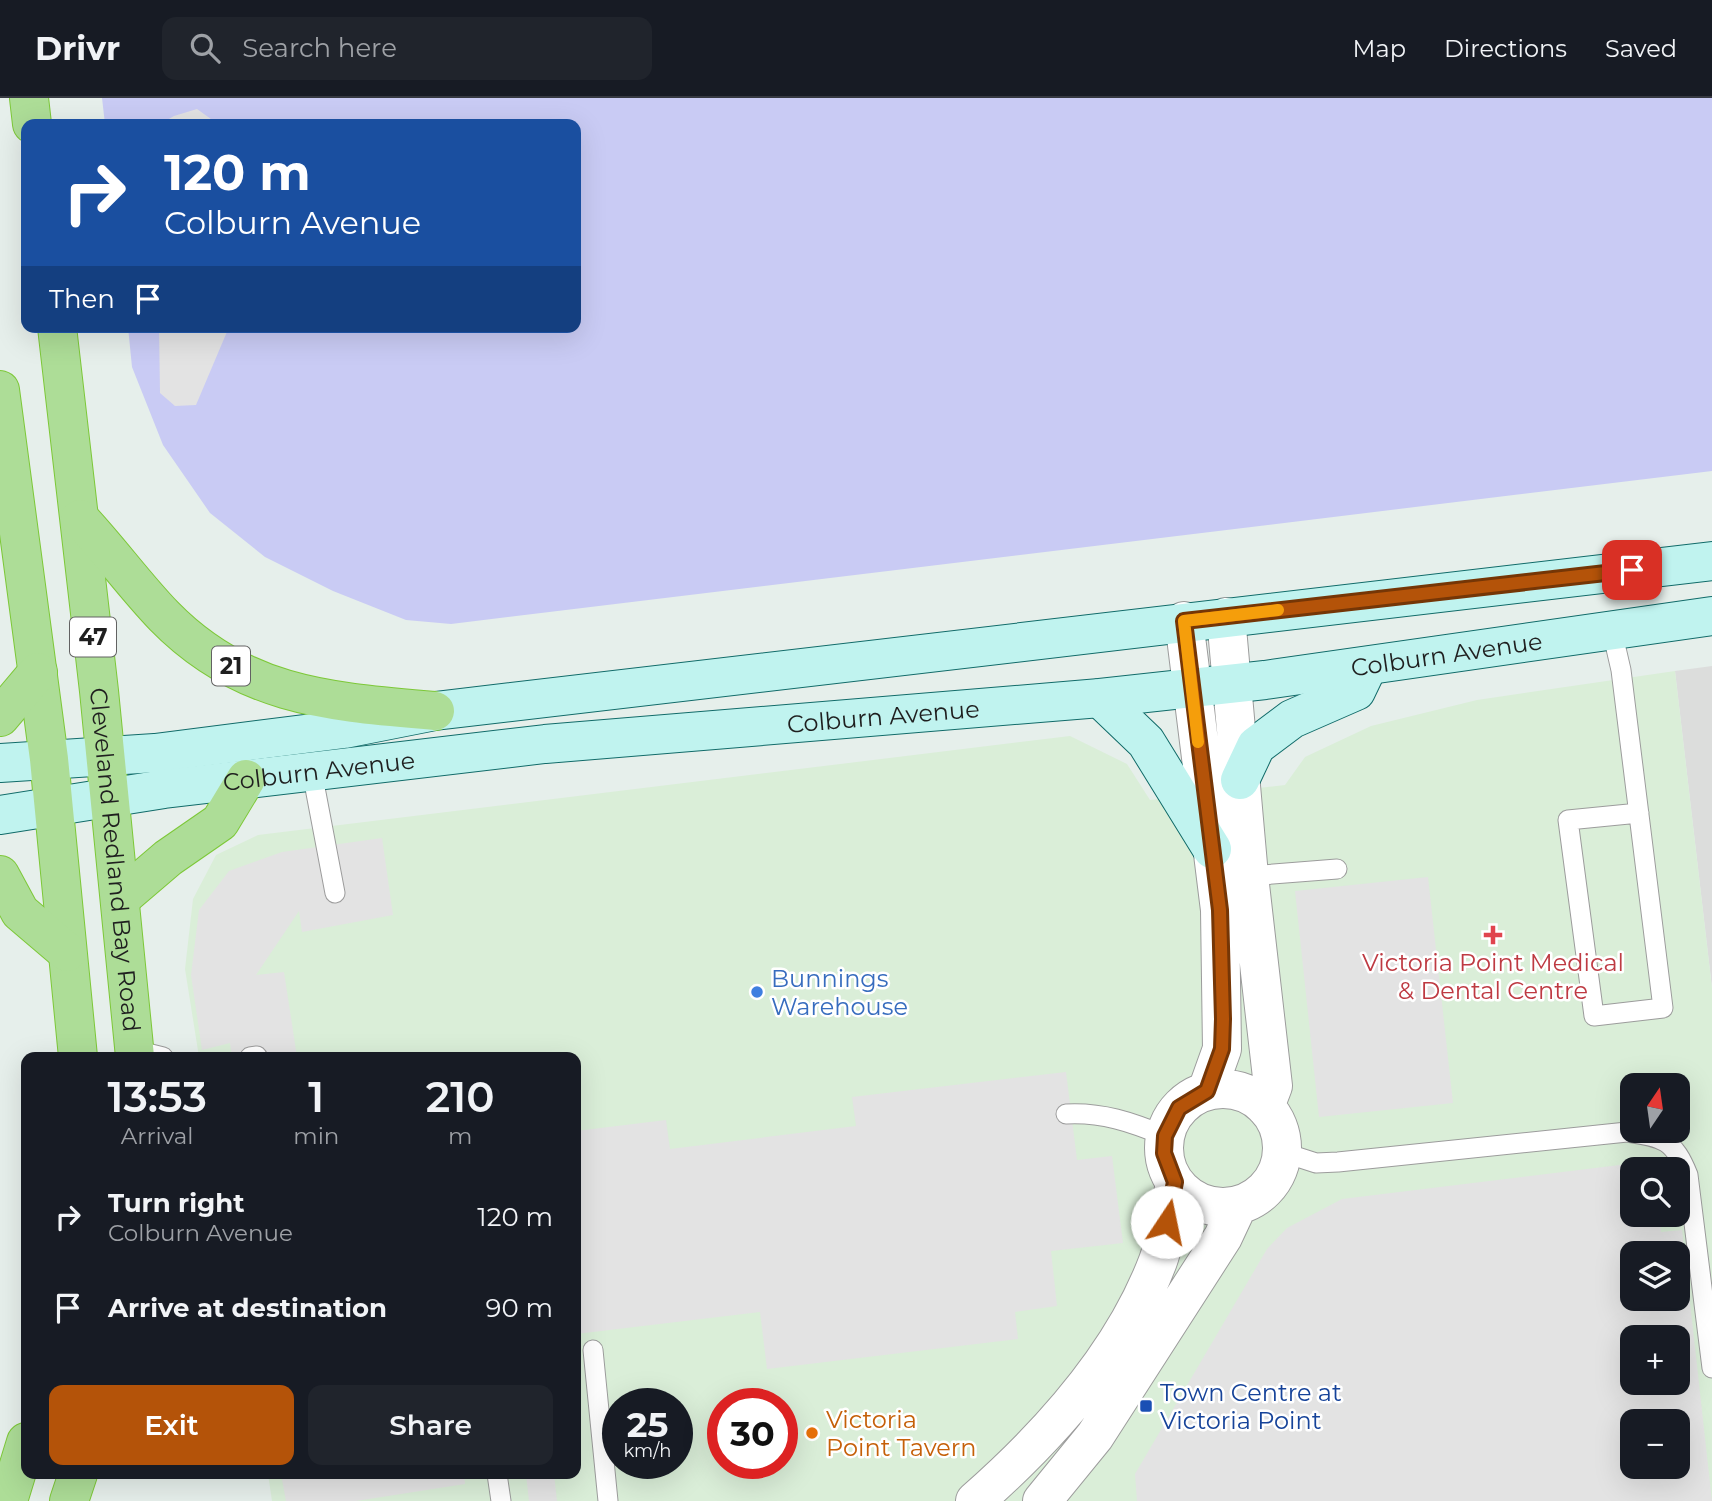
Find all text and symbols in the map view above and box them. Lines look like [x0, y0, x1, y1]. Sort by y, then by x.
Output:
search box [162, 17, 652, 80]
text: Drivr [35, 28, 120, 68]
icon: search [186, 29, 224, 67]
text: Search here [242, 32, 397, 64]
text: Map [1353, 34, 1406, 63]
text: Directions [1444, 34, 1567, 63]
text: Saved [1605, 34, 1677, 63]
text: 120 m [164, 143, 311, 202]
icon: right [49, 147, 140, 238]
text: Colburn Avenue [164, 203, 421, 242]
icon: arrive [129, 280, 167, 318]
text: Then [49, 283, 115, 315]
pin [1602, 540, 1662, 600]
icon: arrive [1613, 551, 1651, 589]
road number: 47 [70, 618, 116, 656]
street label: Colburn Avenue [1349, 626, 1544, 682]
road number: 21 [212, 646, 250, 686]
street label: Cleveland Redland Bay Road [84, 686, 147, 1033]
street label: Colburn Avenue [786, 694, 981, 738]
street label: Colburn Avenue [221, 745, 416, 796]
marker: Victoria Point Medical & Dental Centre [1483, 925, 1503, 945]
place label: Victoria Point Medical & Dental Centre [1362, 948, 1624, 1005]
place label: Bunnings Warehouse [771, 964, 908, 1021]
marker: Bunnings Warehouse [749, 984, 765, 1000]
text: 13:53 [107, 1071, 207, 1123]
text: 1 [308, 1071, 324, 1123]
text: 210 [426, 1071, 495, 1123]
north arrow [1620, 1073, 1690, 1143]
map controls [1620, 1073, 1690, 1479]
text: Arrival [121, 1122, 193, 1150]
text: min [293, 1122, 339, 1150]
text: m [448, 1122, 472, 1150]
button: search [1620, 1157, 1690, 1227]
position arrow [1130, 1185, 1204, 1259]
text: Turn right [108, 1187, 244, 1219]
icon: right [49, 1198, 87, 1236]
text: 120 m [477, 1201, 553, 1233]
text: Colburn Avenue [108, 1219, 293, 1247]
button: layers [1620, 1241, 1690, 1311]
icon: arrive [49, 1289, 87, 1327]
text: Arrive at destination [108, 1292, 387, 1324]
text: 90 m [486, 1292, 553, 1324]
button: + [1620, 1325, 1690, 1395]
place label: Town Centre at Victoria Point [1160, 1378, 1342, 1435]
button: Exit [49, 1385, 294, 1465]
button: Share [308, 1385, 553, 1465]
speed limit sign: 30 [707, 1388, 798, 1479]
marker: Town Centre at Victoria Point [1138, 1398, 1154, 1414]
text: 25 [627, 1403, 668, 1446]
place label: Victoria Point Tavern [826, 1405, 977, 1462]
button: − [1620, 1409, 1690, 1479]
marker: Victoria Point Tavern [804, 1425, 820, 1441]
text: km/h [623, 1440, 672, 1462]

